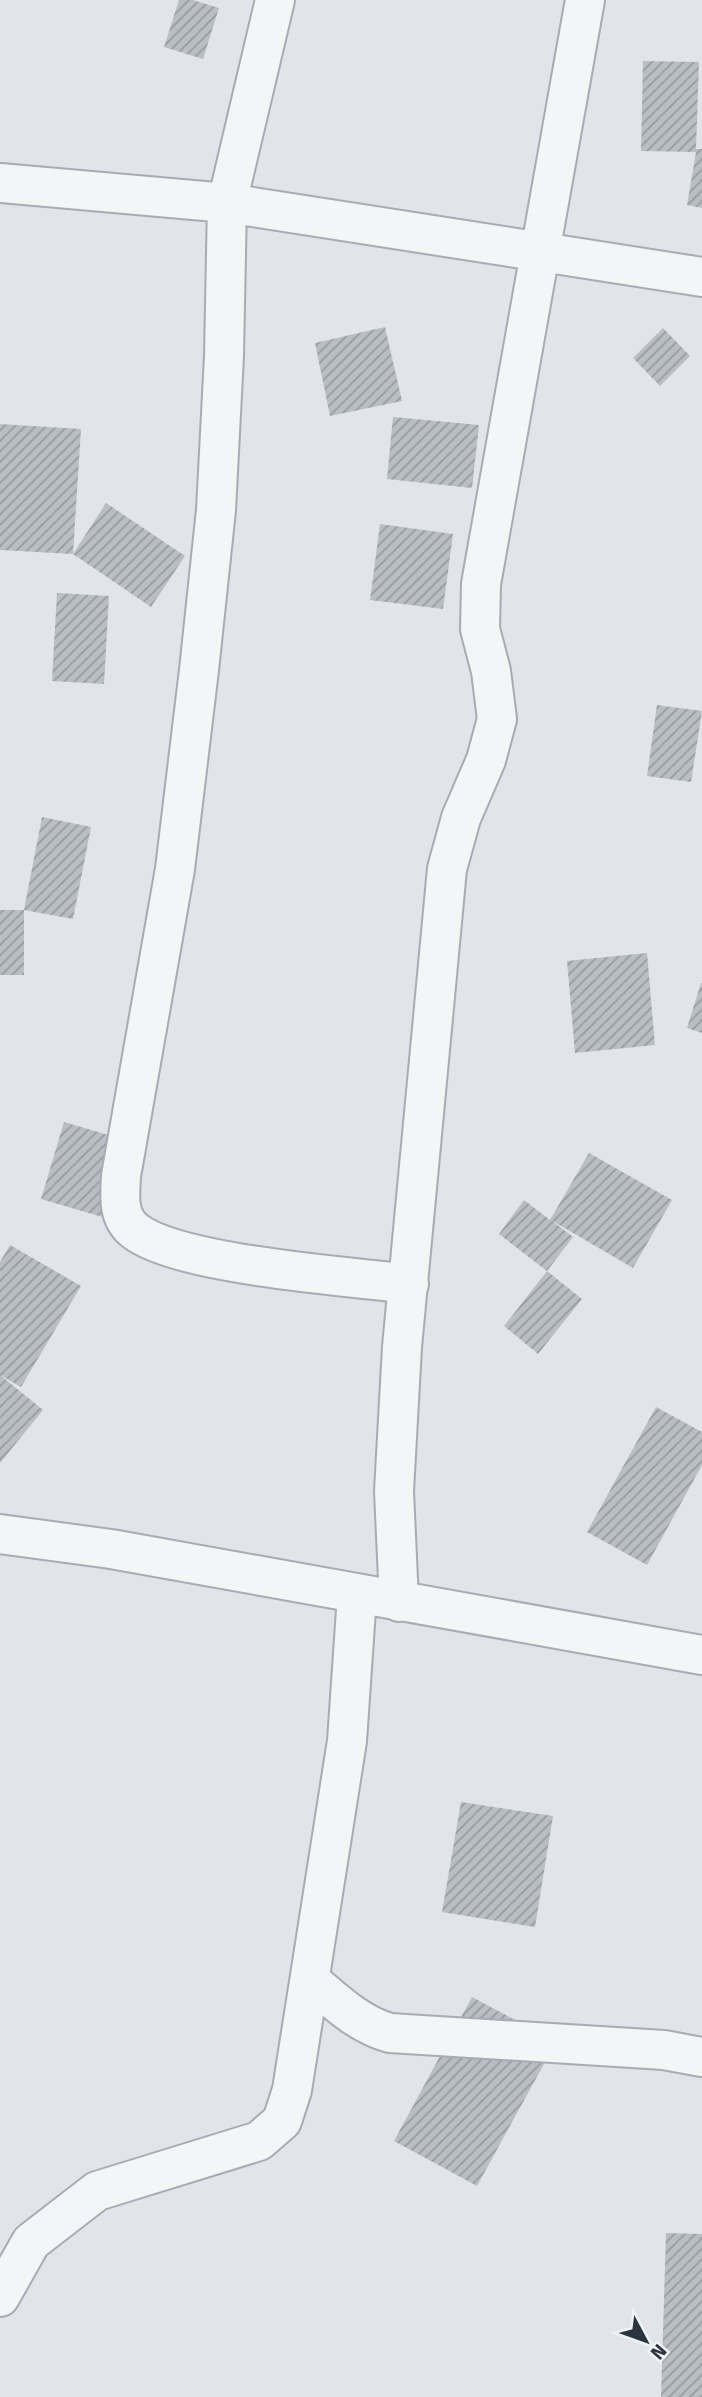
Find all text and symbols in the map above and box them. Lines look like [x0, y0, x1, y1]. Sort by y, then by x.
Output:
north arrow [611, 2306, 681, 2376]
text: N [646, 2340, 671, 2364]

